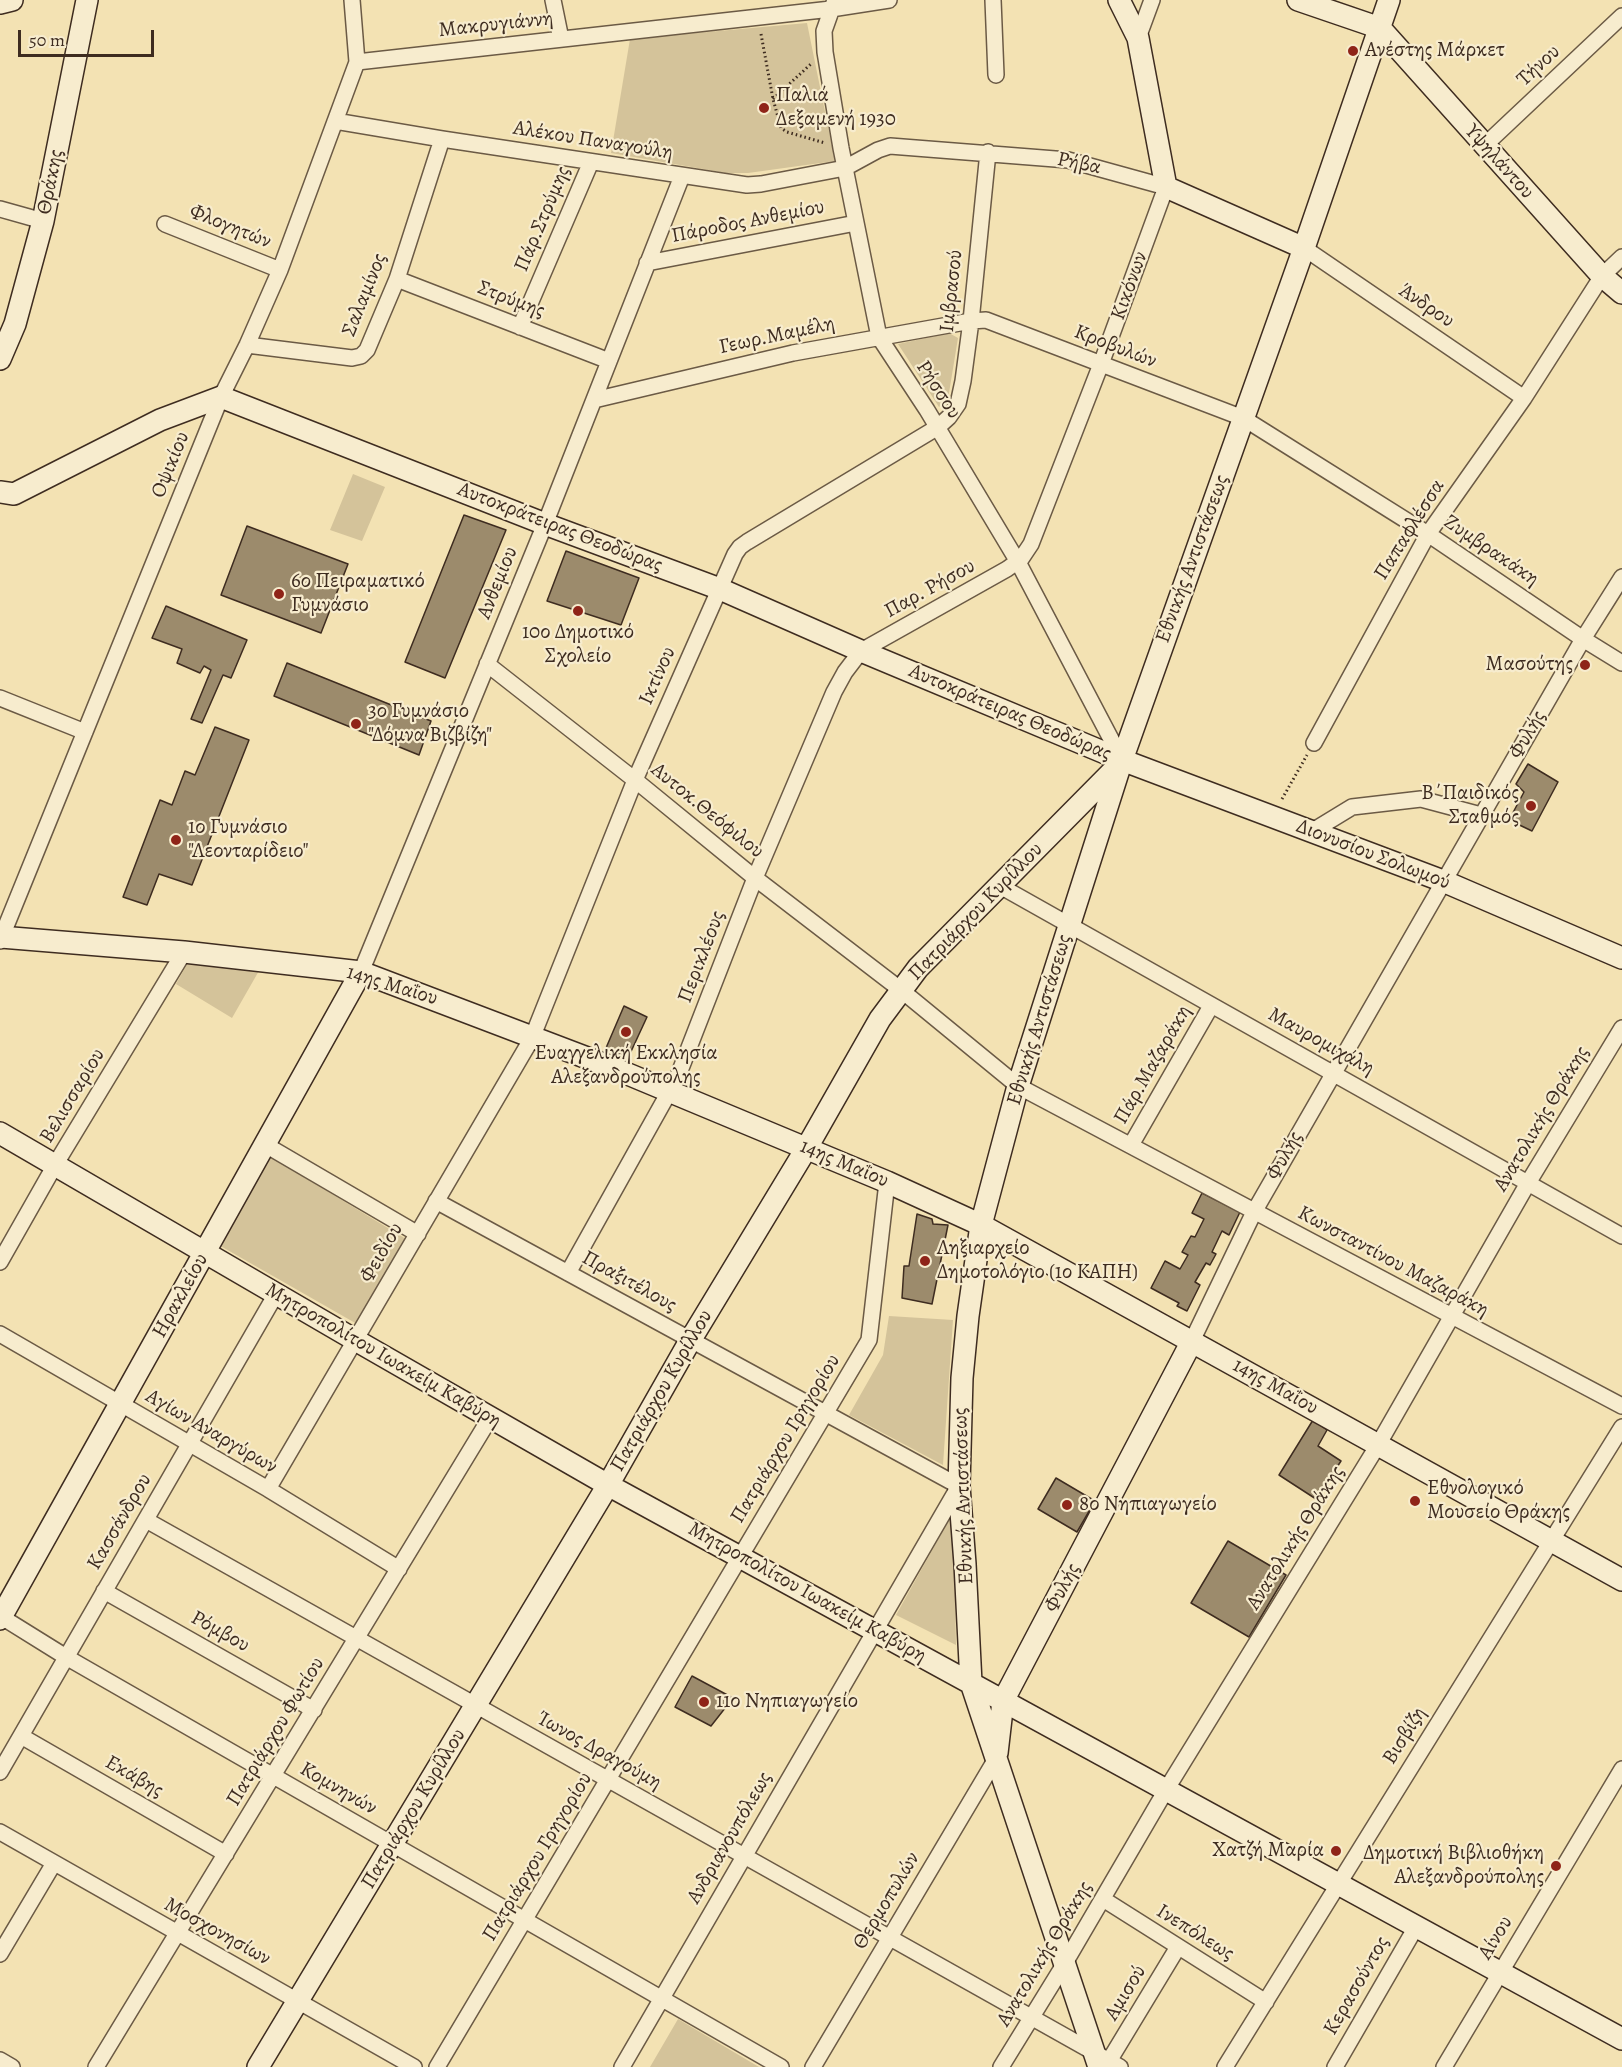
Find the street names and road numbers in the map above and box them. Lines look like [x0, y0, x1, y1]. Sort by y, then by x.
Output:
street label: Μακρυγιάννη [437, 6, 555, 44]
street label: Τήνου [1512, 40, 1566, 92]
street label: Αλέκου Παναγούλη [511, 116, 675, 166]
street label: Υψηλάντου [1459, 119, 1539, 205]
street label: Θράκης [32, 147, 70, 217]
street label: Ρήβα [1055, 147, 1103, 181]
street label: Πάρ.Στρύμης [509, 162, 577, 276]
street label: Πάροδος Ανθεμίου [669, 195, 827, 249]
street label: Φλογητών [185, 199, 275, 255]
street label: Κικόνων [1106, 248, 1154, 324]
street label: Ιμβρασού [935, 249, 969, 333]
street label: Σαλαμίνος [337, 250, 393, 340]
street label: Στρύμης [474, 276, 548, 324]
street label: Άνδρου [1393, 278, 1459, 334]
street label: Γεωρ.Μαμέλη [717, 311, 837, 361]
street label: Κροβυλών [1070, 320, 1160, 374]
street label: Ρήσσου [910, 356, 966, 424]
street label: Οψικίου [146, 428, 196, 502]
street label: Εθνικής Αντιστάσεως [1151, 471, 1235, 647]
street label: Παπαφλέσσα [1369, 475, 1451, 585]
street label: Αυτοκράτειρας Θεοδώρας [454, 477, 666, 579]
street label: Ζυμβρακάκη [1438, 510, 1544, 592]
street label: Ανθεμίου [472, 543, 524, 623]
street label: Παρ. Ρήσου [880, 554, 980, 624]
street label: Ικτίνου [634, 643, 682, 709]
street label: Αυτοκράτειρας Θεοδώρας [905, 659, 1115, 767]
street label: Φυλής [1504, 706, 1552, 764]
street label: Αυτοκ.Θεόφιλου [645, 758, 769, 864]
street label: Διονυσίου Σολωμού [1292, 814, 1454, 896]
street label: Πατριάρχου Κυρίλλου [904, 838, 1048, 986]
street label: Περικλέους [673, 907, 731, 1007]
street label: Εθνικής Αντιστάσεως [1002, 932, 1078, 1108]
street label: 14ης Μαΐου [343, 960, 441, 1012]
street label: Πάρ.Μαζαράκη [1109, 1001, 1197, 1129]
street label: Μαυρομιχάλη [1263, 1002, 1379, 1082]
street label: Ανατολικής Θράκης [1489, 1042, 1595, 1196]
street label: Βελισσαρίου [35, 1044, 111, 1148]
street label: Φυλής [1261, 1127, 1309, 1185]
street label: 14ης Μαΐου [796, 1134, 892, 1194]
street label: Κωνσταντίνου Μαζαράκη [1293, 1201, 1493, 1323]
street label: Φειδίου [355, 1218, 409, 1288]
street label: Πραξιτέλους [577, 1246, 681, 1318]
street label: Ηρακλείου [148, 1249, 214, 1343]
street label: Μητροπολίτου Ιωακείμ Καβύρη [260, 1278, 506, 1434]
street label: Πατριάρχου Κυρίλλου [605, 1306, 719, 1476]
street label: Πατριάρχου Γρηγορίου [726, 1350, 846, 1528]
street label: 14ης Μαΐου [1228, 1353, 1322, 1421]
street label: Αγίων Αναργύρων [141, 1384, 281, 1480]
street label: Εθνικής Αντιστάσεως [948, 1407, 980, 1585]
street label: Ανατολικής Θράκης [1242, 1461, 1350, 1615]
street label: Κασσάνδρου [82, 1469, 158, 1575]
street label: Μητροπολίτου Ιωακείμ Καβύρη [683, 1517, 931, 1669]
street label: Φυλής [1040, 1559, 1086, 1617]
street label: Ρόμβου [186, 1606, 254, 1658]
street label: Πατριάρχου Φωτίου [222, 1653, 330, 1811]
street label: Βισβίζη [1378, 1703, 1432, 1769]
street label: Ίωνος Δραγούμη [532, 1706, 666, 1796]
street label: Πατριάρχου Κυρίλλου [356, 1724, 472, 1894]
street label: Εκάβης [100, 1750, 168, 1804]
street label: Κομνηνών [295, 1757, 381, 1821]
street label: Ανδριανουπόλεως [682, 1767, 778, 1909]
street label: Πατριάρχου Γρηγορίου [478, 1768, 598, 1946]
street label: Θερμοπυλών [848, 1848, 926, 1954]
street label: Ανατολικής Θράκης [992, 1877, 1098, 2031]
street label: Μοσχονησίων [159, 1892, 275, 1972]
street label: Ινεπόλεως [1151, 1899, 1239, 1967]
street label: Αίνου [1473, 1912, 1519, 1964]
street label: Κερασούντος [1319, 1932, 1395, 2040]
street label: Αμισού [1100, 1961, 1152, 2025]

